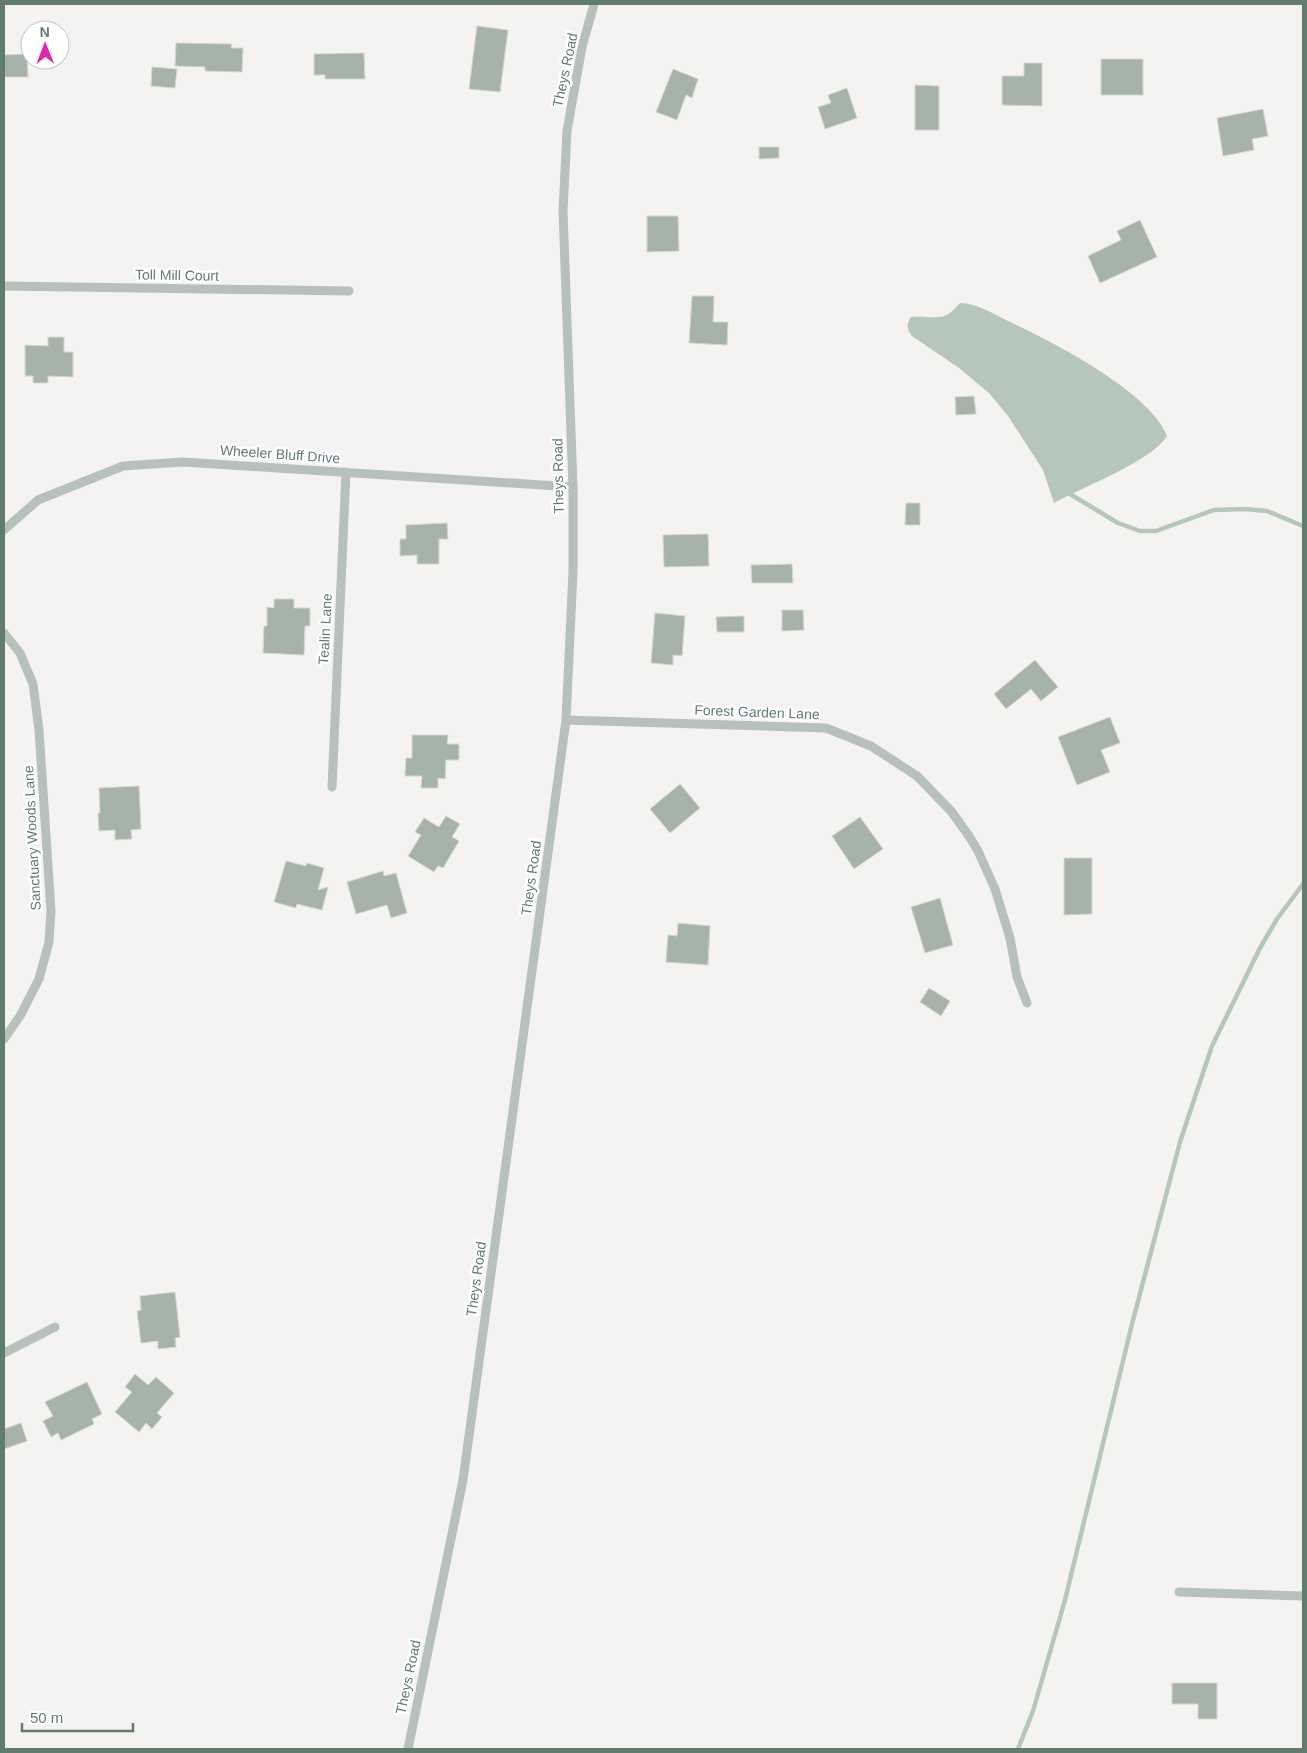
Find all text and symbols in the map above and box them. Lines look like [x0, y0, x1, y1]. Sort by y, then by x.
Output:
north arrow [20, 20, 70, 70]
text: N [40, 24, 50, 40]
street label: Theys Road [549, 31, 581, 109]
street label: Toll Mill Court [135, 266, 219, 284]
street label: Theys Road [549, 438, 567, 514]
street label: Wheeler Bluff Drive [219, 442, 341, 466]
street label: Tealin Lane [315, 593, 335, 665]
street label: Forest Garden Lane [694, 702, 820, 722]
street label: Sanctuary Woods Lane [20, 765, 44, 911]
street label: Theys Road [518, 840, 544, 916]
street label: Theys Road [463, 1241, 489, 1317]
street label: Theys Road [392, 1638, 424, 1716]
scale bar [22, 1700, 134, 1732]
text: 50 m [30, 1709, 63, 1726]

